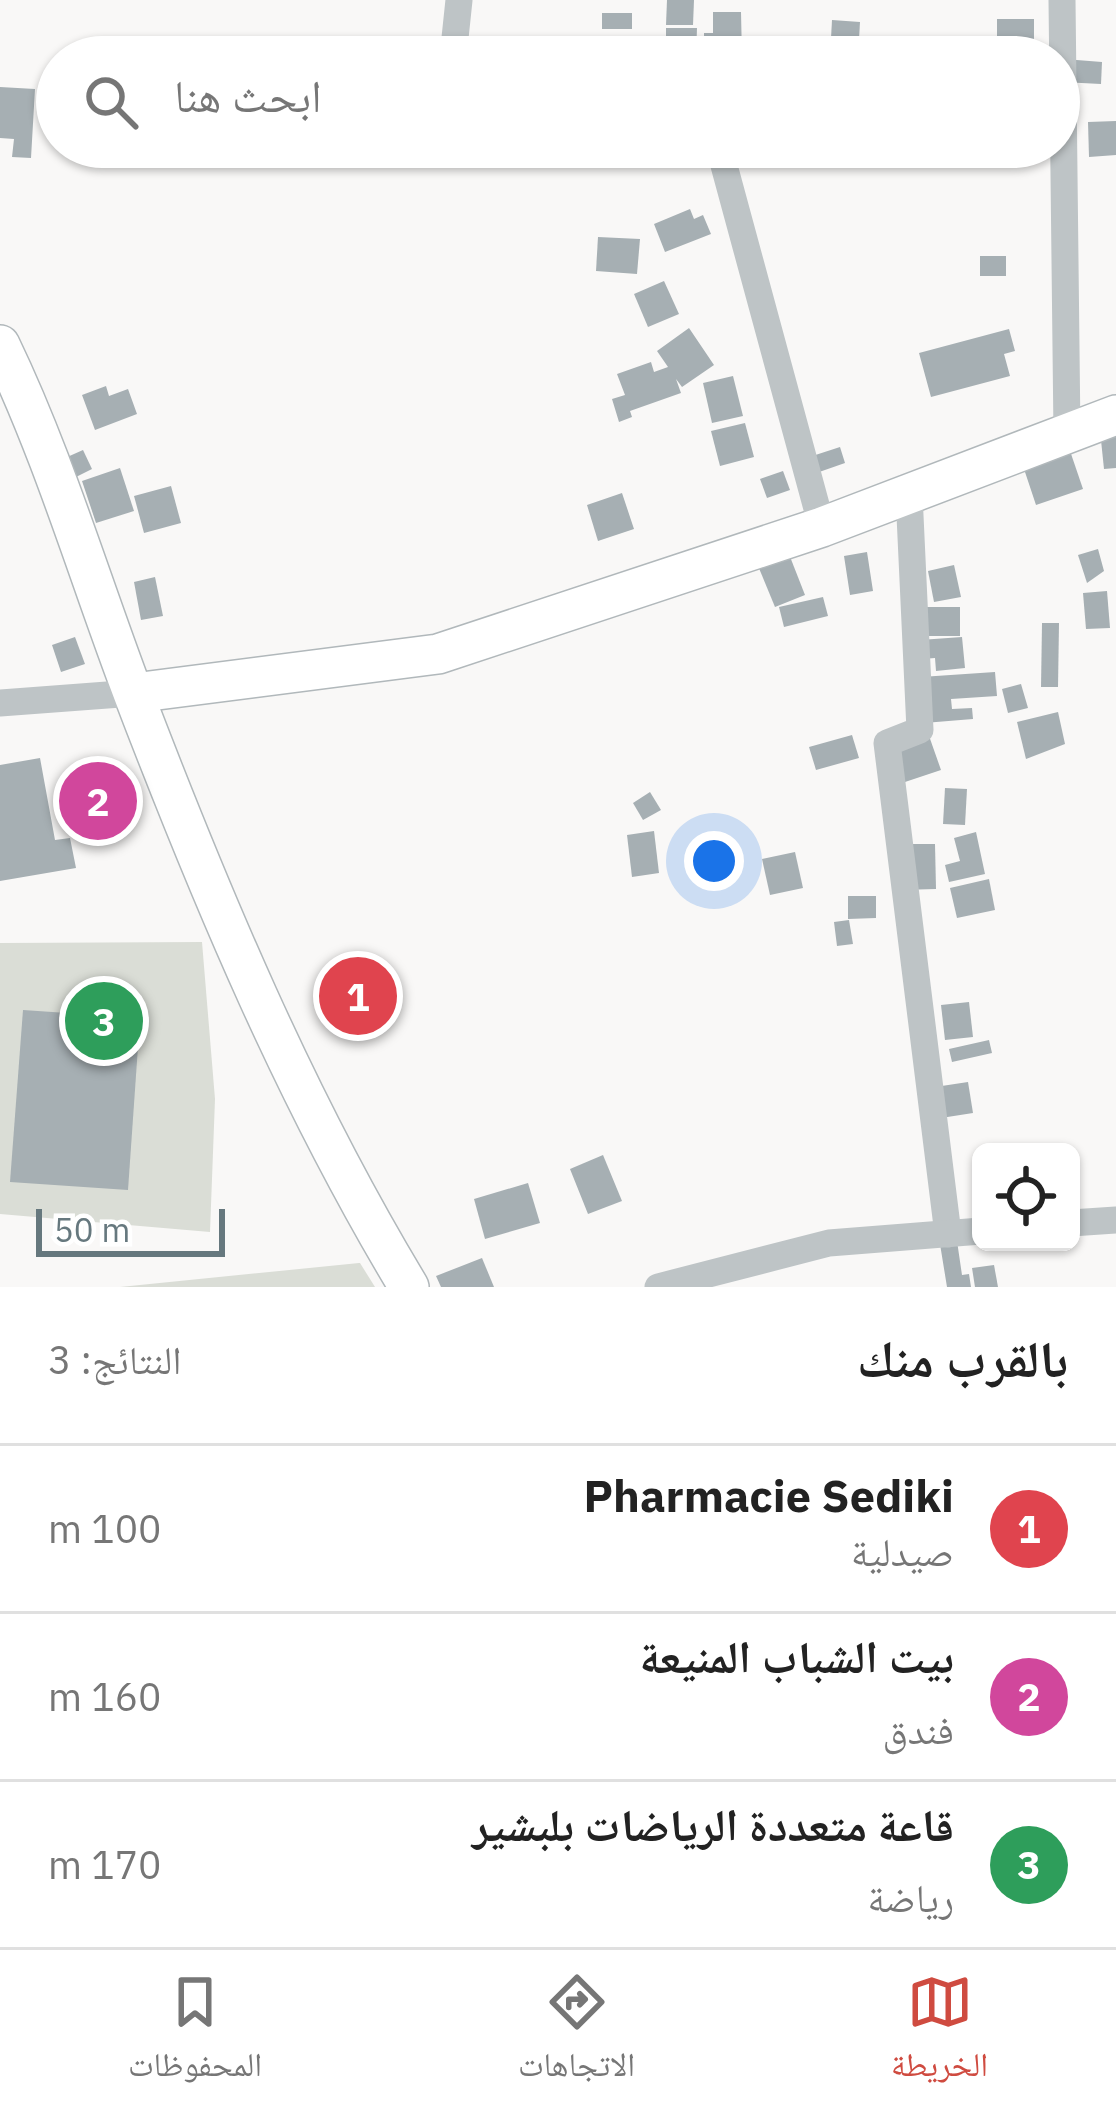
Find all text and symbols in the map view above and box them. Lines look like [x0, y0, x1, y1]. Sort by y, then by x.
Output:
search box [36, 36, 1080, 168]
text: ابحث هنا [174, 66, 322, 124]
icon: search [78, 69, 144, 135]
pin: 2 [59, 756, 137, 846]
your location [684, 831, 744, 891]
pin: 1 [319, 951, 397, 1041]
pin: 3 [65, 976, 143, 1066]
map controls [972, 1143, 1080, 1251]
button: locate [972, 1143, 1080, 1251]
scale bar [36, 1203, 225, 1256]
text: 50 m [54, 1208, 130, 1251]
text: بالقرب منك [857, 1325, 1068, 1391]
text: النتائج: 3 [48, 1334, 182, 1385]
text: Pharmacie Sediki [584, 1466, 954, 1524]
text: 100 m [48, 1503, 161, 1554]
text: 1 [1017, 1503, 1041, 1554]
text: صيدلية [851, 1526, 954, 1577]
text: بيت الشباب المنيعة [640, 1627, 954, 1685]
text: 160 m [48, 1671, 161, 1722]
text: 2 [1017, 1671, 1041, 1722]
text: فندق [883, 1704, 954, 1755]
text: قاعة متعددة الرياضات بلبشير [472, 1795, 954, 1853]
text: 170 m [48, 1839, 161, 1890]
text: 3 [1017, 1839, 1041, 1890]
text: رياضة [867, 1872, 954, 1923]
tab: المحفوظات [128, 1969, 262, 2097]
tab: الاتجاهات [518, 1969, 635, 2097]
tab: الخريطة [891, 1969, 988, 2097]

